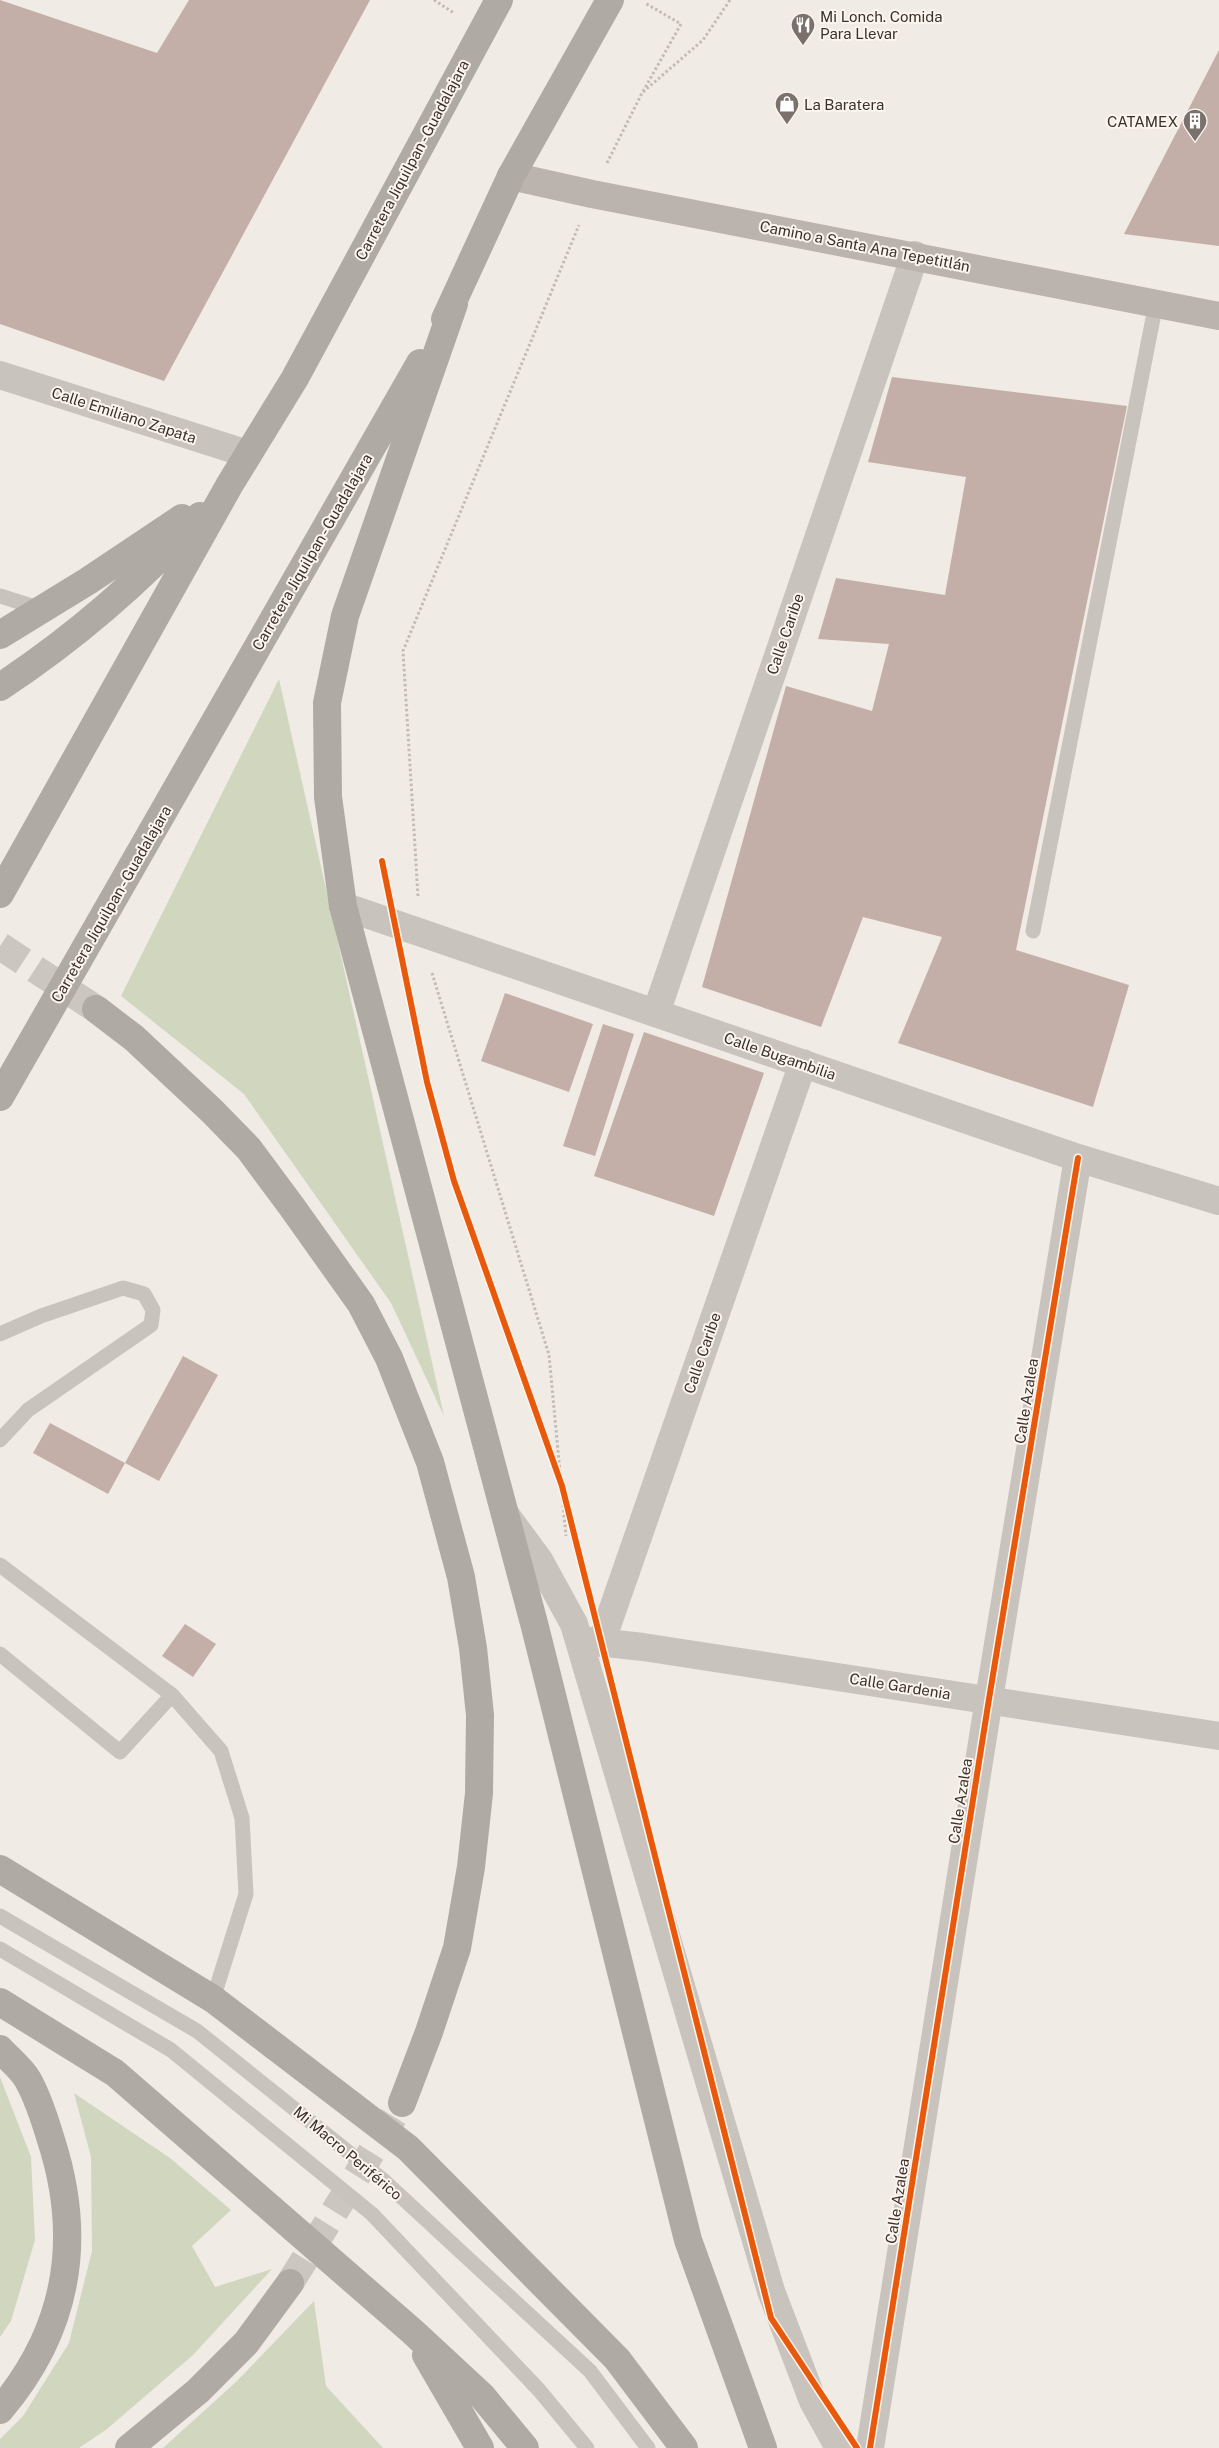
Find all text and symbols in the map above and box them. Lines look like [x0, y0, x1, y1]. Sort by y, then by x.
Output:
place label: Mi Lonch. Comida Para Llevar [820, 8, 942, 42]
restaurant icon: Mi Lonch. Comida Para Llevar [790, 12, 816, 46]
street label: Carretera Jiquilpan - Guadalajara [352, 57, 472, 263]
shop icon: La Baratera [774, 91, 800, 125]
place label: La Baratera [804, 96, 884, 113]
building icon: CATAMEX [1182, 108, 1208, 142]
place label: CATAMEX [1107, 113, 1178, 130]
street label: Camino a Santa Ana Tepetitlán [758, 217, 972, 275]
street label: Calle Emiliano Zapata [50, 384, 198, 446]
street label: Carretera Jiquilpan - Guadalajara [249, 451, 375, 653]
street label: Calle Caribe [763, 591, 807, 677]
street label: Carretera Jiquilpan - Guadalajara [48, 803, 174, 1005]
street label: Calle Bugambilia [722, 1029, 838, 1083]
street label: Calle Caribe [680, 1310, 724, 1396]
street label: Calle Azalea [1011, 1357, 1041, 1445]
street label: Calle Gardenia [848, 1670, 952, 1702]
street label: Calle Azalea [945, 1757, 975, 1845]
street label: Mi Macro Periférico [290, 2103, 406, 2203]
street label: Calle Azalea [882, 2157, 912, 2245]

